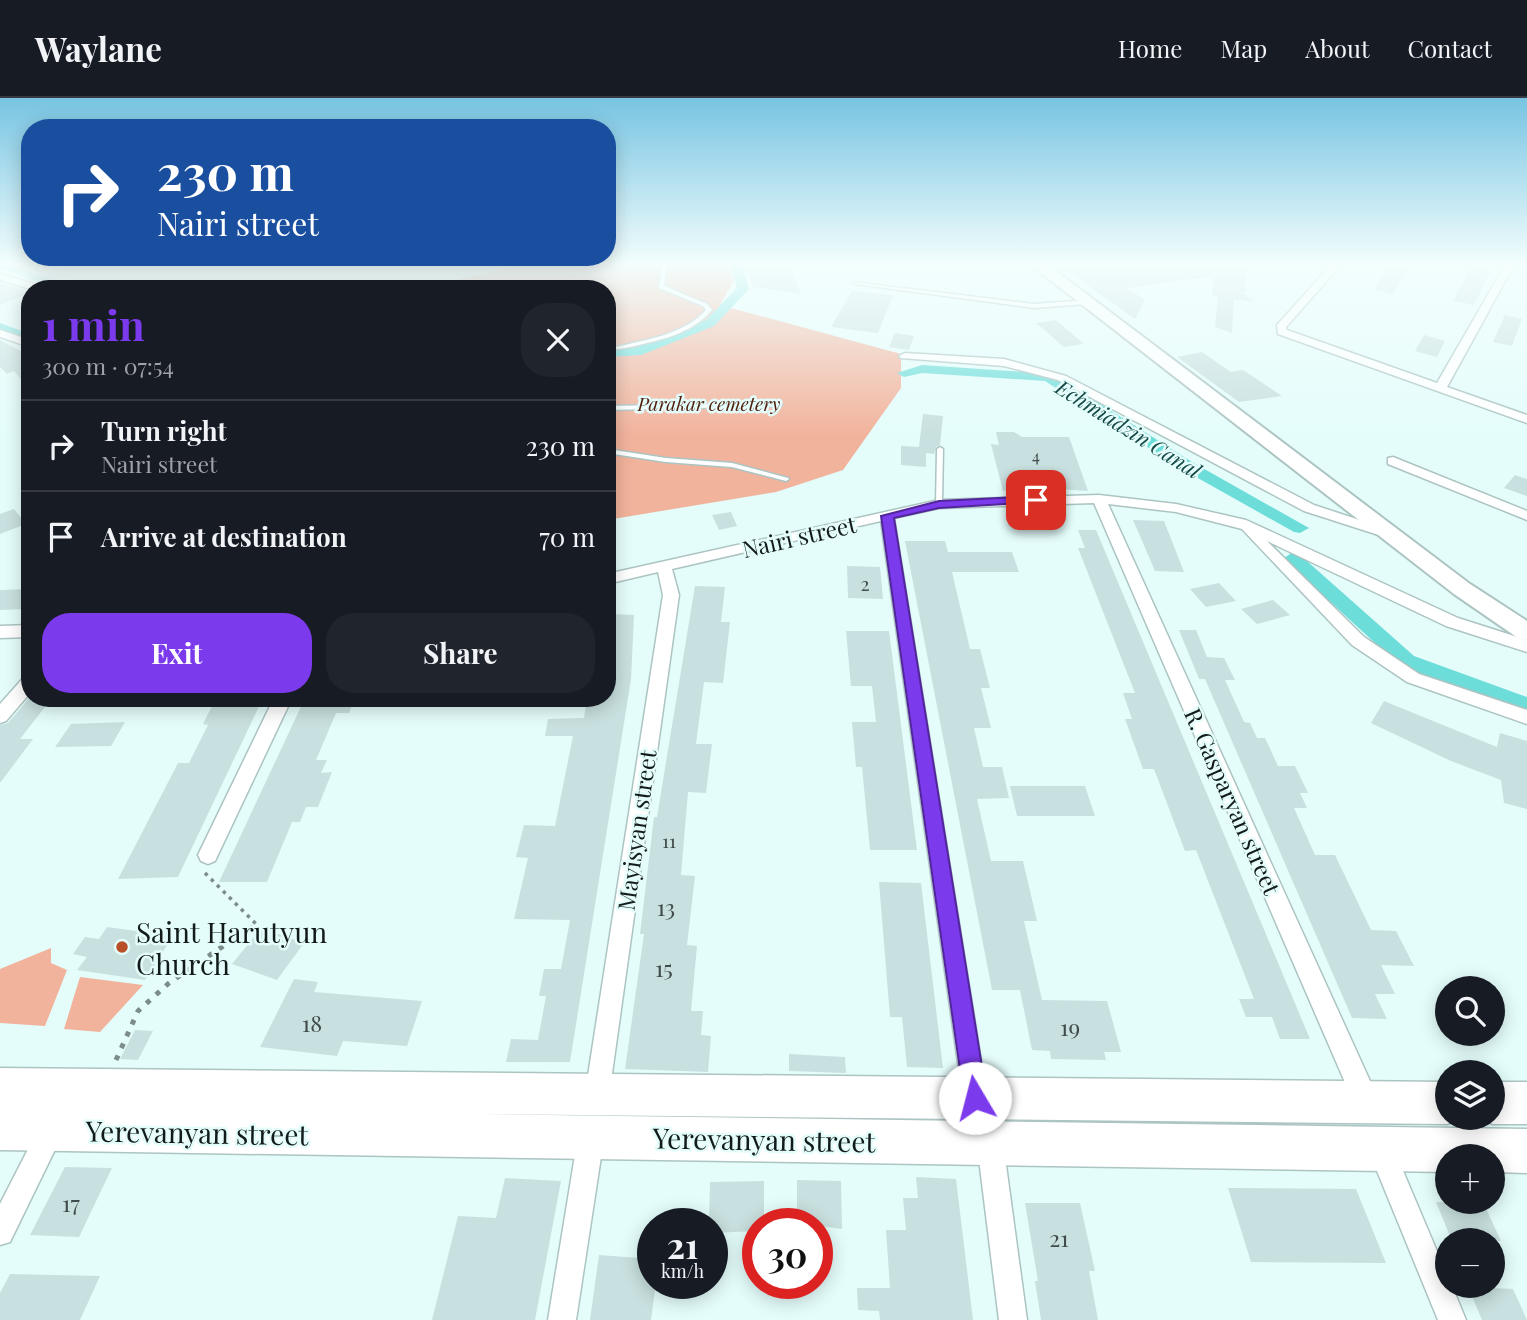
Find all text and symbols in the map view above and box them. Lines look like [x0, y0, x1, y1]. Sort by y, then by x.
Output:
text: Waylane [35, 26, 162, 70]
text: Home [1118, 32, 1182, 64]
text: Map [1220, 32, 1267, 64]
text: About [1305, 32, 1369, 64]
text: Contact [1407, 32, 1492, 64]
text: 230 m [157, 138, 294, 203]
icon: right [42, 147, 133, 238]
text: Nairi street [157, 201, 319, 244]
text: 1 min [42, 296, 145, 352]
button: close [521, 303, 595, 377]
text: 300 m · 07:54 [42, 350, 174, 381]
water label: Echmiadzin Canal [1050, 372, 1208, 484]
park label: Parakar cemetery [637, 390, 780, 416]
text: Turn right [101, 413, 227, 448]
icon: right [42, 427, 80, 465]
text: 230 m [526, 428, 595, 463]
house number: 4 [1032, 445, 1040, 466]
text: Nairi street [101, 448, 217, 479]
pin [1006, 470, 1066, 530]
icon: arrive [1017, 481, 1055, 519]
street label: Nairi street [739, 508, 860, 564]
icon: arrive [42, 518, 80, 556]
text: Arrive at destination [101, 519, 347, 554]
text: 70 m [539, 519, 595, 554]
house number: 2 [860, 570, 870, 596]
button: Exit [42, 613, 312, 693]
button: Share [326, 613, 595, 693]
street label: R. Gasparyan street [1178, 703, 1288, 900]
street label: Mayisyan street [609, 747, 663, 912]
house number: 11 [662, 827, 676, 853]
house number: 13 [657, 891, 675, 922]
place label: Saint Harutyun Church [136, 913, 327, 982]
marker: Saint Harutyun Church [114, 939, 130, 955]
house number: 15 [655, 952, 673, 983]
map controls [1435, 976, 1505, 1298]
button: search [1435, 976, 1505, 1046]
house number: 18 [302, 1007, 322, 1038]
house number: 19 [1060, 1011, 1080, 1042]
button: layers [1435, 1060, 1505, 1130]
position arrow [938, 1061, 1012, 1135]
street label: Yerevanyan street [84, 1112, 310, 1152]
street label: Yerevanyan street [651, 1119, 877, 1159]
button: + [1435, 1144, 1505, 1214]
house number: 17 [62, 1187, 81, 1218]
speed limit sign: 30 [742, 1208, 833, 1299]
text: 21 [667, 1221, 698, 1268]
house number: 21 [1049, 1222, 1069, 1253]
button: − [1435, 1228, 1505, 1298]
text: km/h [661, 1259, 704, 1283]

